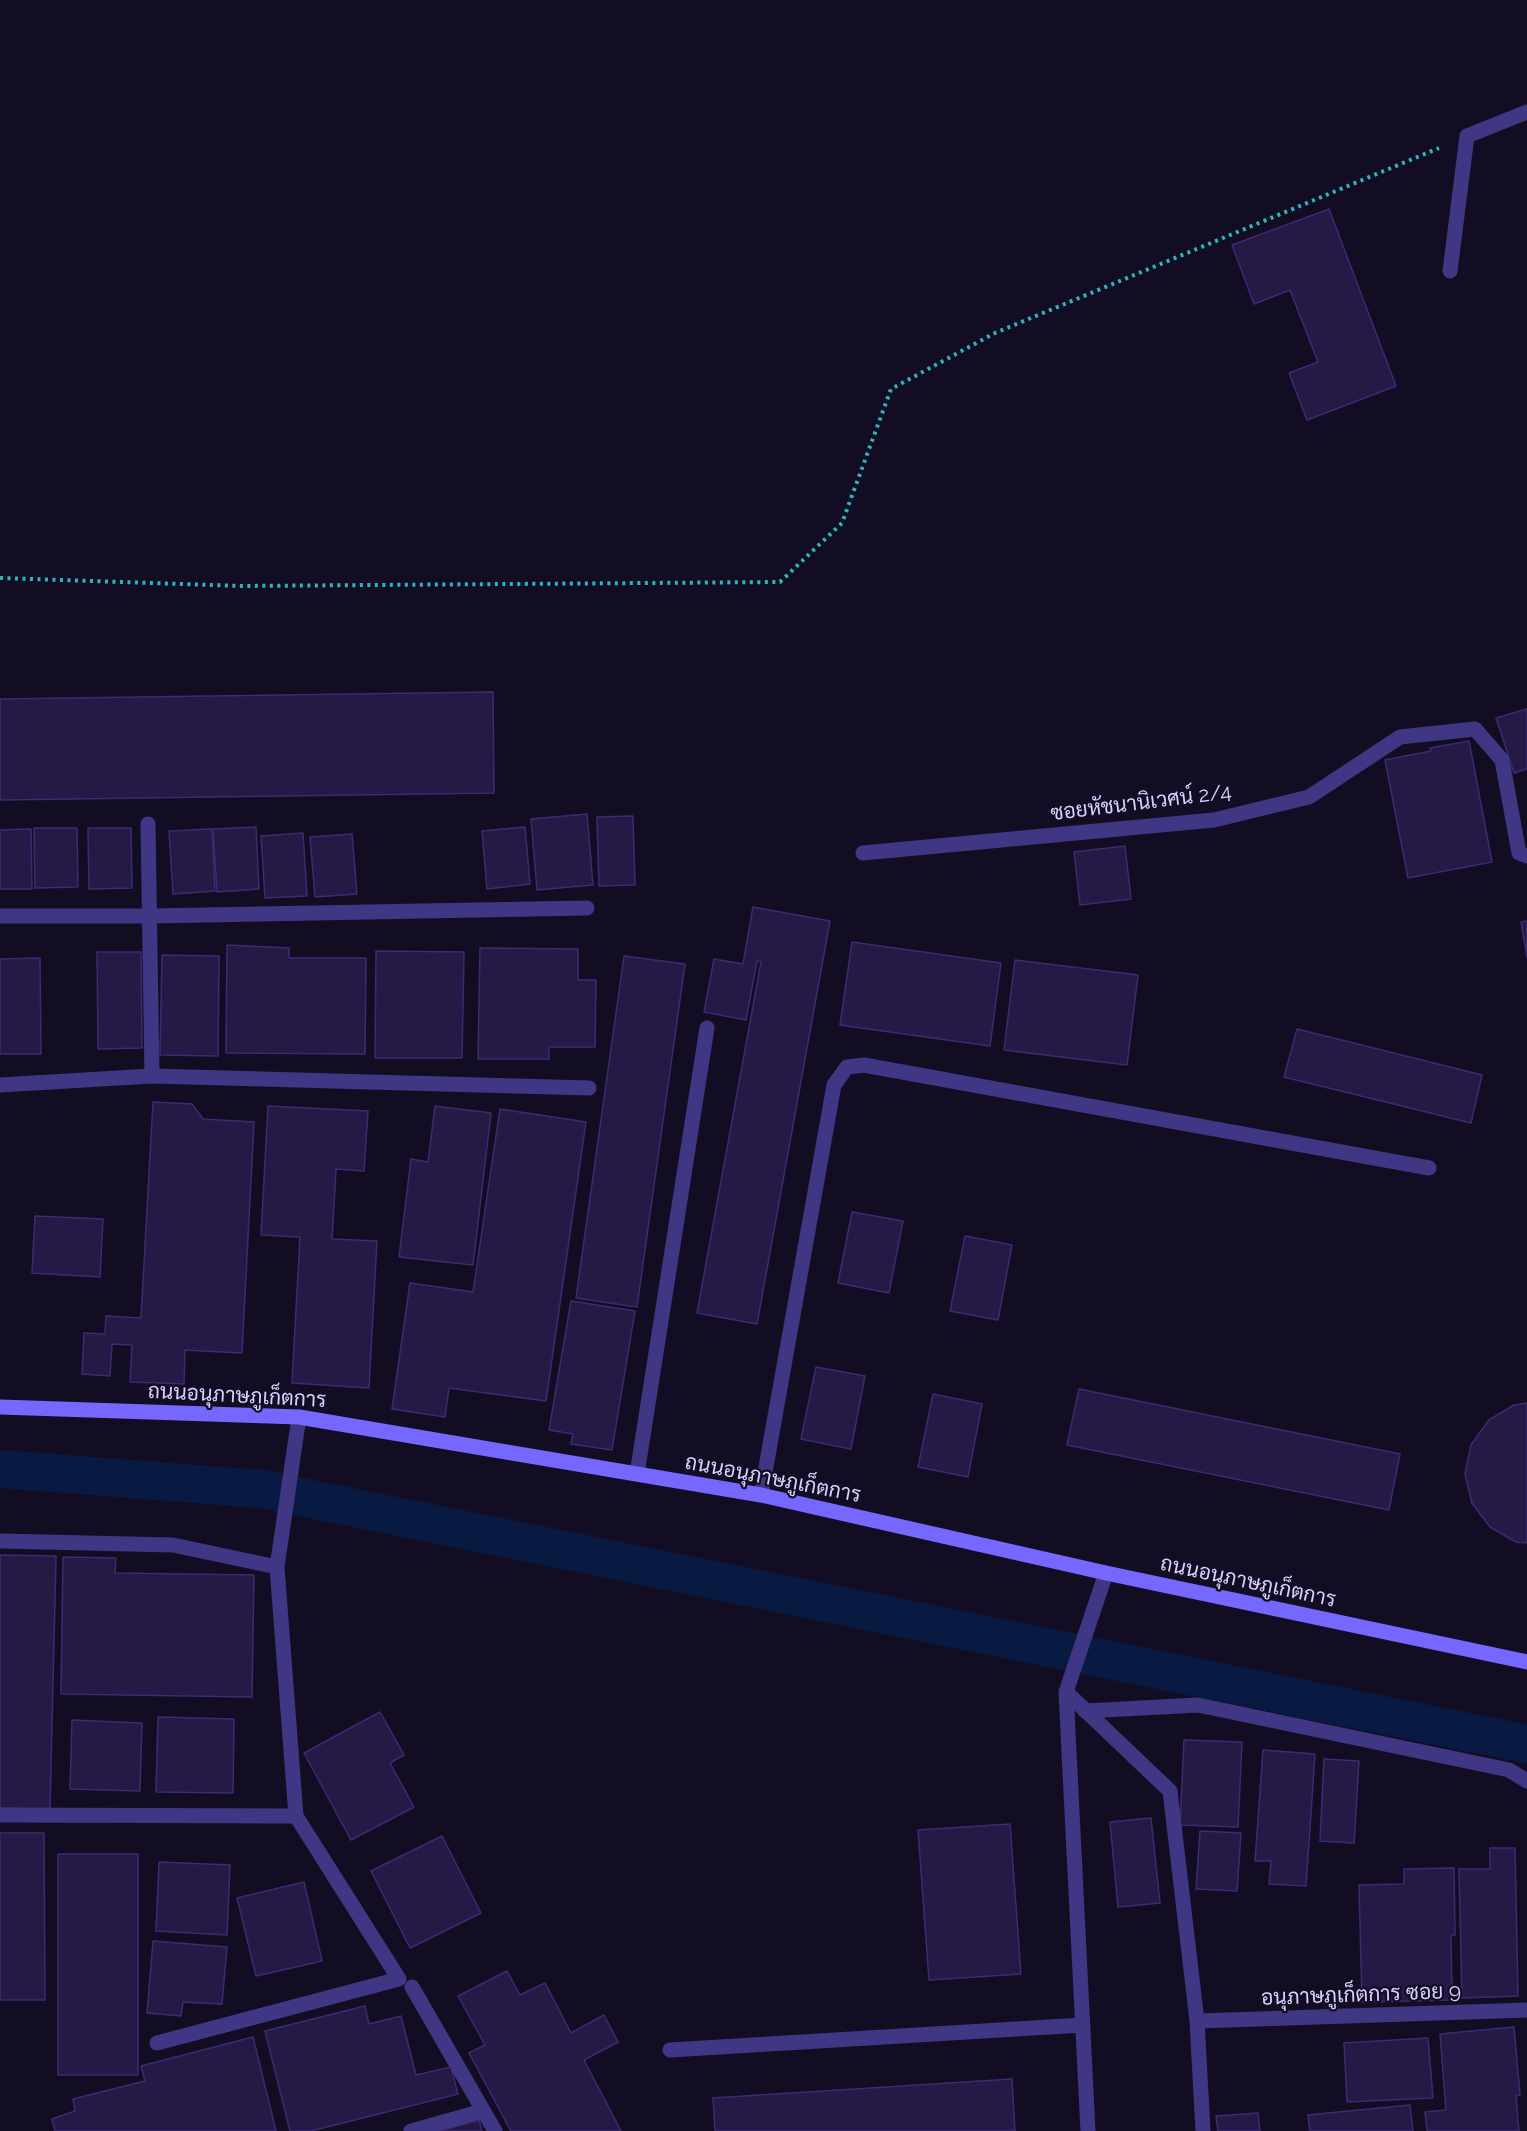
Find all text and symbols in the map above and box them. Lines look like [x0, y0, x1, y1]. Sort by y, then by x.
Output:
street label: ซอยหัชนานิเวศน์ 2/4 [1049, 779, 1233, 827]
street label: ถนนอนุภาษภูเก็ตการ [147, 1379, 327, 1413]
street label: ถนนอนุภาษภูเก็ตการ [683, 1450, 863, 1508]
street label: ถนนอนุภาษภูเก็ตการ [1158, 1551, 1338, 1613]
street label: อนุภาษภูเก็ตการ ซอย 9 [1261, 1979, 1461, 2011]

